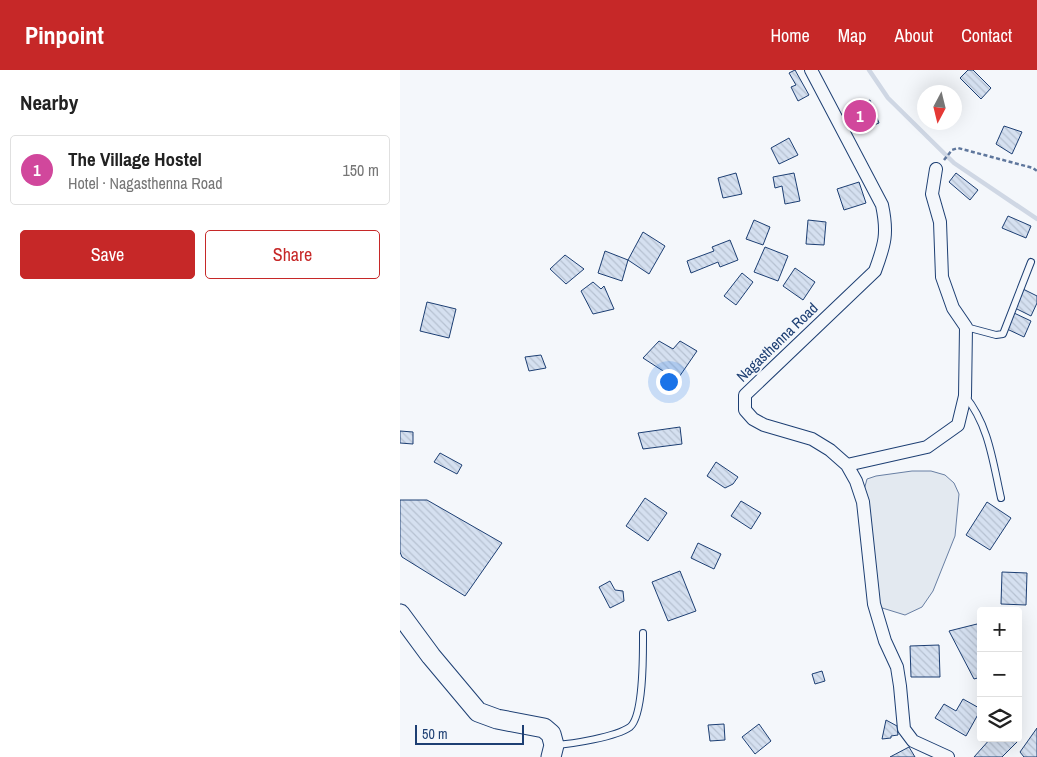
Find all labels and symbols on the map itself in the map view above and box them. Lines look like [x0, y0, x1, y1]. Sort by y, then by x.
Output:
north arrow [917, 85, 962, 130]
pin: 1 [844, 97, 876, 135]
street label: Nagasthenna Road [732, 298, 822, 386]
your location [656, 369, 682, 395]
scale bar [415, 722, 524, 745]

